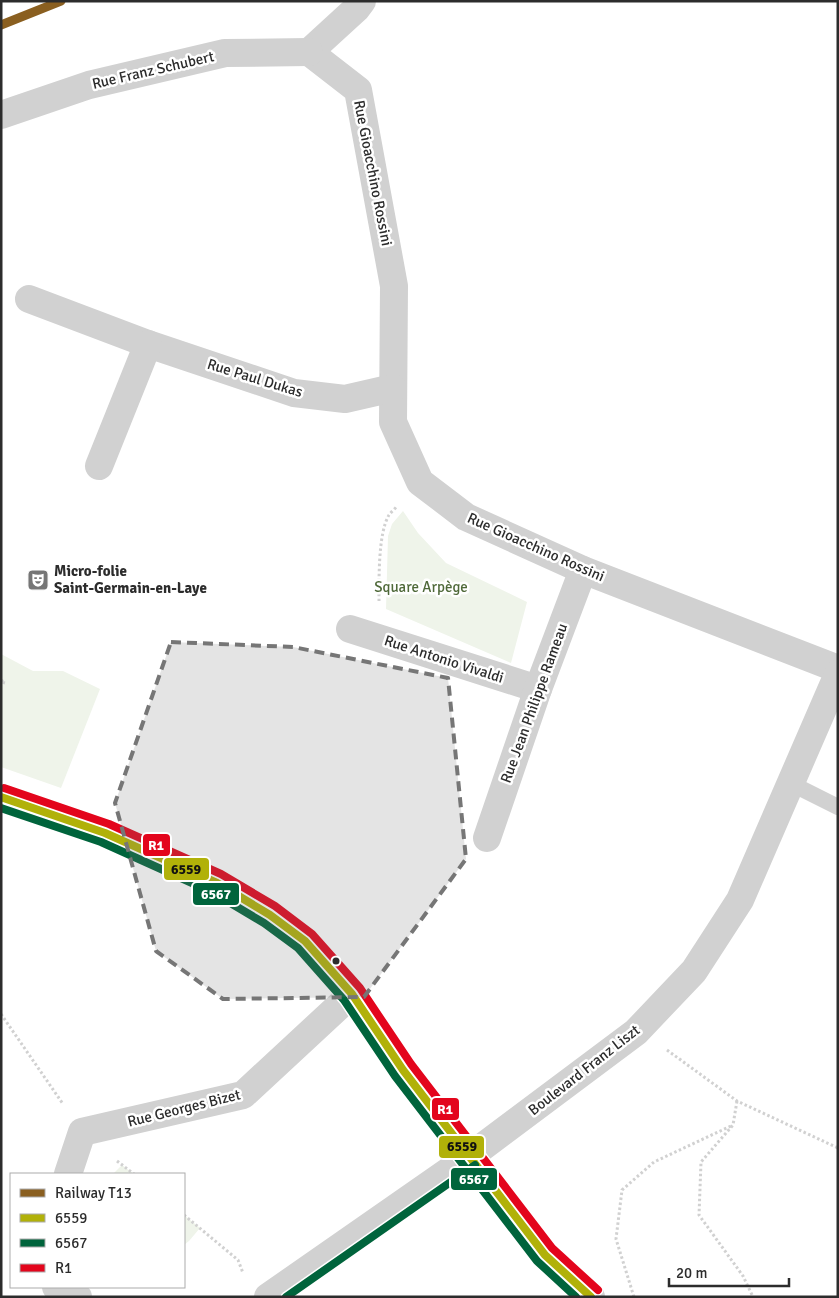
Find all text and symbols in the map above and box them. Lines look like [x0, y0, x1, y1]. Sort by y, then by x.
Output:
street label: Rue Franz Schubert [90, 47, 216, 93]
street label: Rue Gioacchino Rossini [350, 98, 396, 248]
street label: Rue Paul Dukas [205, 355, 305, 401]
street label: Rue Gioacchino Rossini [465, 509, 607, 585]
place label: Micro-folie Saint-Germain-en-Laye [54, 562, 207, 597]
theatre icon: Micro-folie Saint-Germain-en-Laye [26, 568, 50, 592]
park label: Square Arpège [374, 578, 468, 596]
street label: Rue Jean Philippe Rameau [497, 621, 571, 785]
street label: Rue Antonio Vivaldi [382, 631, 506, 687]
line badge: R1 [142, 833, 171, 857]
text: R1 [148, 837, 165, 854]
line badge: 6559 [163, 857, 210, 881]
text: 6559 [171, 861, 202, 878]
line badge: 6567 [192, 882, 240, 906]
text: 6567 [201, 886, 232, 903]
unlabelled marker [331, 956, 341, 966]
street label: Boulevard Franz Liszt [525, 1021, 643, 1119]
street label: Rue Georges Bizet [126, 1085, 242, 1131]
line badge: R1 [431, 1097, 460, 1121]
text: R1 [437, 1101, 454, 1118]
line badge: 6559 [438, 1135, 485, 1159]
text: 6559 [447, 1138, 478, 1155]
line badge: 6567 [450, 1167, 498, 1191]
text: 6567 [459, 1171, 490, 1188]
legend [10, 1173, 185, 1288]
text: Railway T13 [55, 1184, 132, 1202]
text: 6559 [55, 1209, 87, 1227]
text: 6567 [55, 1234, 87, 1252]
scale bar [669, 1256, 789, 1288]
text: R1 [55, 1259, 72, 1277]
text: 20 m [676, 1264, 707, 1282]

